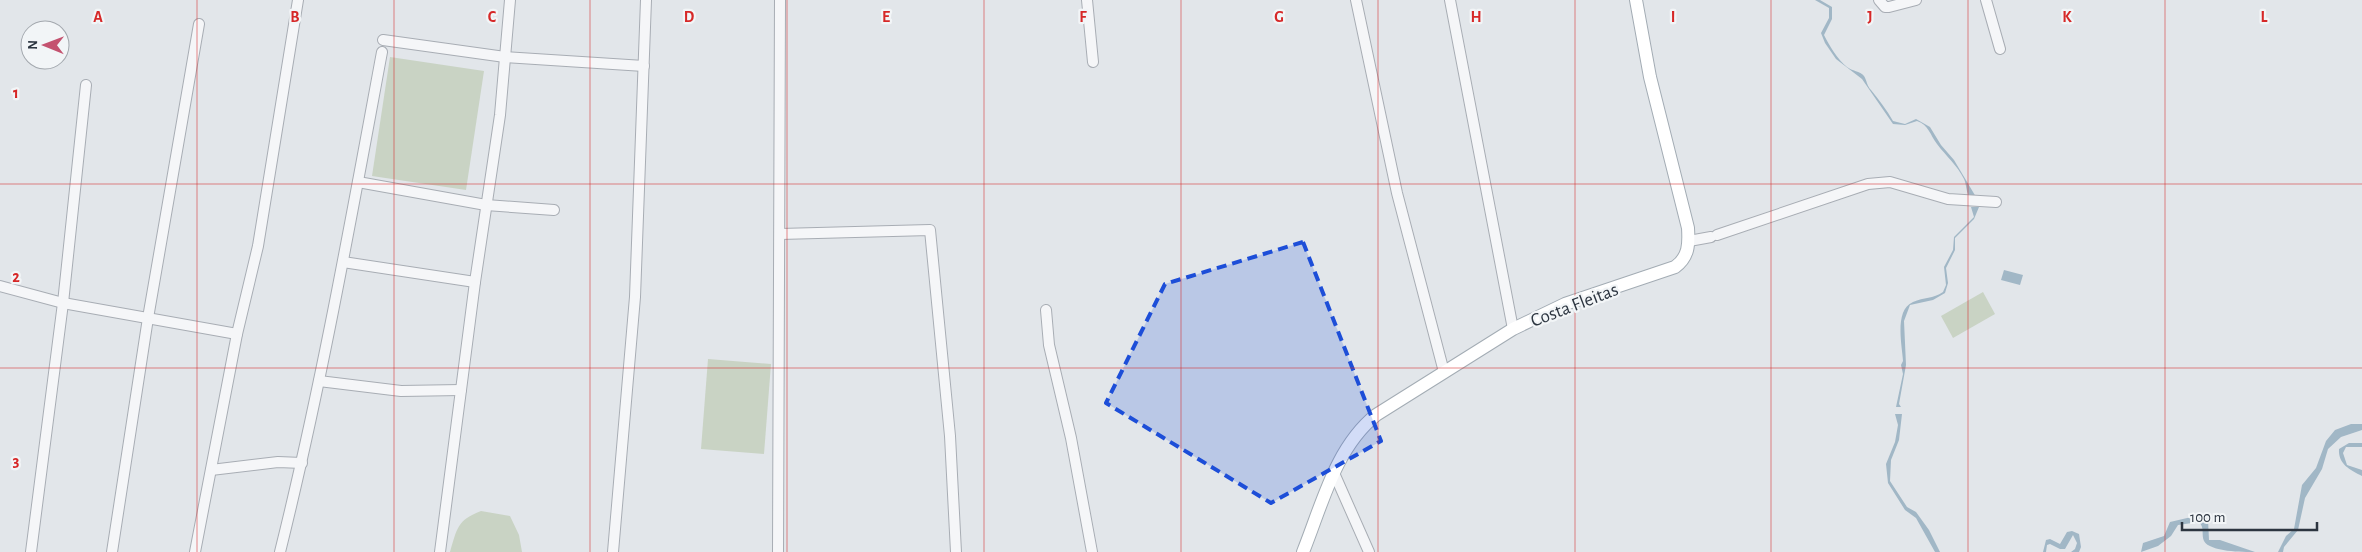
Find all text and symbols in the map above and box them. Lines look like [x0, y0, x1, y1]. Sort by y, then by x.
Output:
text: A [93, 9, 103, 25]
text: B [290, 9, 300, 25]
text: C [488, 9, 497, 25]
text: D [684, 9, 695, 25]
text: E [882, 9, 890, 25]
text: F [1079, 9, 1087, 25]
text: G [1274, 9, 1284, 25]
text: H [1470, 9, 1482, 25]
text: I [1671, 9, 1675, 25]
text: J [1867, 9, 1873, 25]
text: K [2062, 9, 2072, 25]
text: L [2261, 9, 2268, 25]
north arrow [20, 20, 70, 70]
text: N [26, 40, 40, 50]
text: 1 [13, 85, 19, 101]
text: 2 [12, 269, 20, 285]
street label: Costa Fleitas [1528, 280, 1621, 331]
text: 3 [13, 453, 20, 469]
scale bar [2182, 500, 2317, 532]
text: 100 m [2190, 510, 2225, 525]

